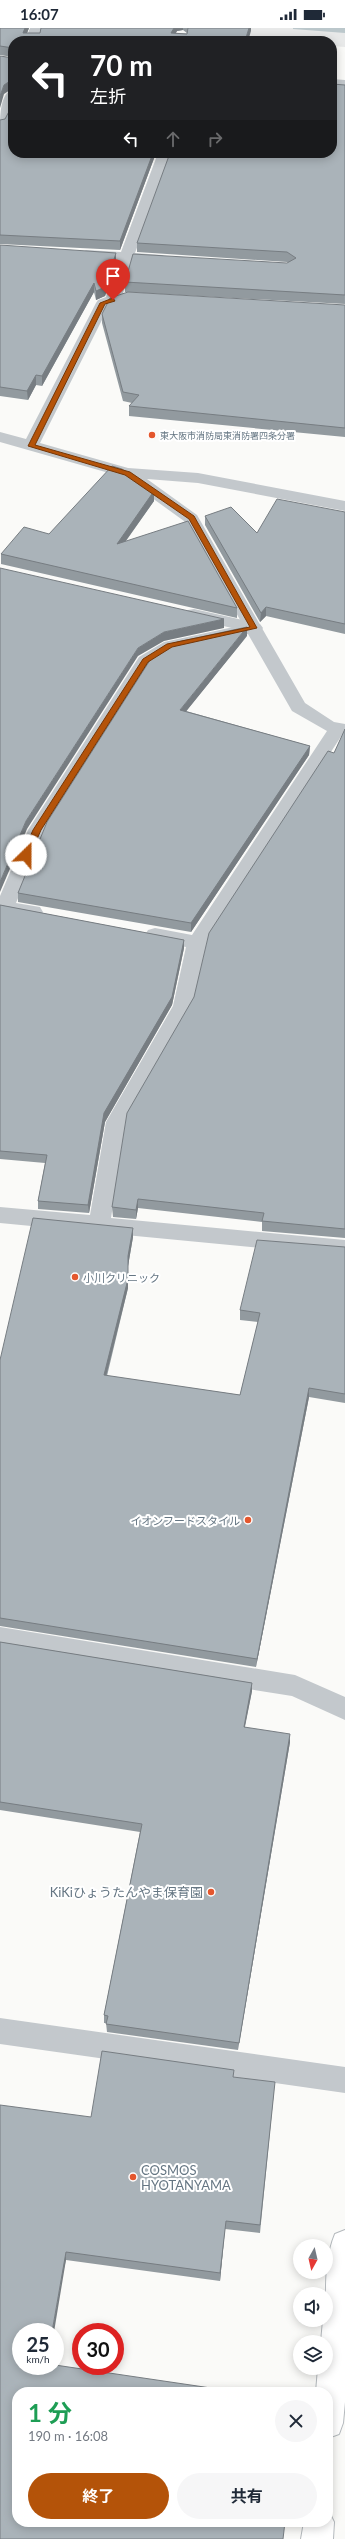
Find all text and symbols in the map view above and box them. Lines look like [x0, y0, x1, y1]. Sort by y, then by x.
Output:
text: 16:07 [20, 5, 59, 23]
text: 70 m [90, 48, 153, 82]
icon: left [24, 52, 76, 104]
text: 左折 [90, 85, 126, 107]
icon: left [120, 128, 142, 150]
icon: ahead [162, 128, 184, 150]
icon: right [204, 128, 226, 150]
pin [96, 259, 130, 300]
icon: arrive [102, 265, 124, 287]
marker: 東大阪市消防局東消防署四条分署 [147, 430, 157, 440]
place label: 東大阪市消防局東消防署四条分署 [160, 430, 295, 441]
position arrow [5, 834, 47, 876]
place label: 小川クリニック [83, 1271, 160, 1284]
marker: 小川クリニック [70, 1272, 80, 1282]
place label: イオンフードスタイル [130, 1514, 240, 1527]
marker: イオンフードスタイル [243, 1515, 253, 1525]
place label: KiKiひょうたんやま保育園 [50, 1884, 203, 1900]
marker: KiKiひょうたんやま保育園 [206, 1887, 216, 1897]
place label: COSMOS HYOTANYAMA [141, 2162, 231, 2193]
marker: COSMOS HYOTANYAMA [128, 2172, 138, 2182]
north arrow [293, 2239, 333, 2279]
map controls [293, 2239, 333, 2375]
button: sound [293, 2287, 333, 2327]
speed limit sign: 30 [72, 2323, 124, 2375]
text: 25 [26, 2332, 50, 2356]
button: layers [293, 2335, 333, 2375]
text: km/h [26, 2353, 50, 2365]
text: 1 分 [28, 2398, 72, 2427]
button: close [275, 2400, 317, 2442]
text: 190 m · 16:08 [28, 2428, 108, 2444]
button: 終了 [28, 2473, 169, 2519]
button: 共有 [177, 2473, 317, 2519]

